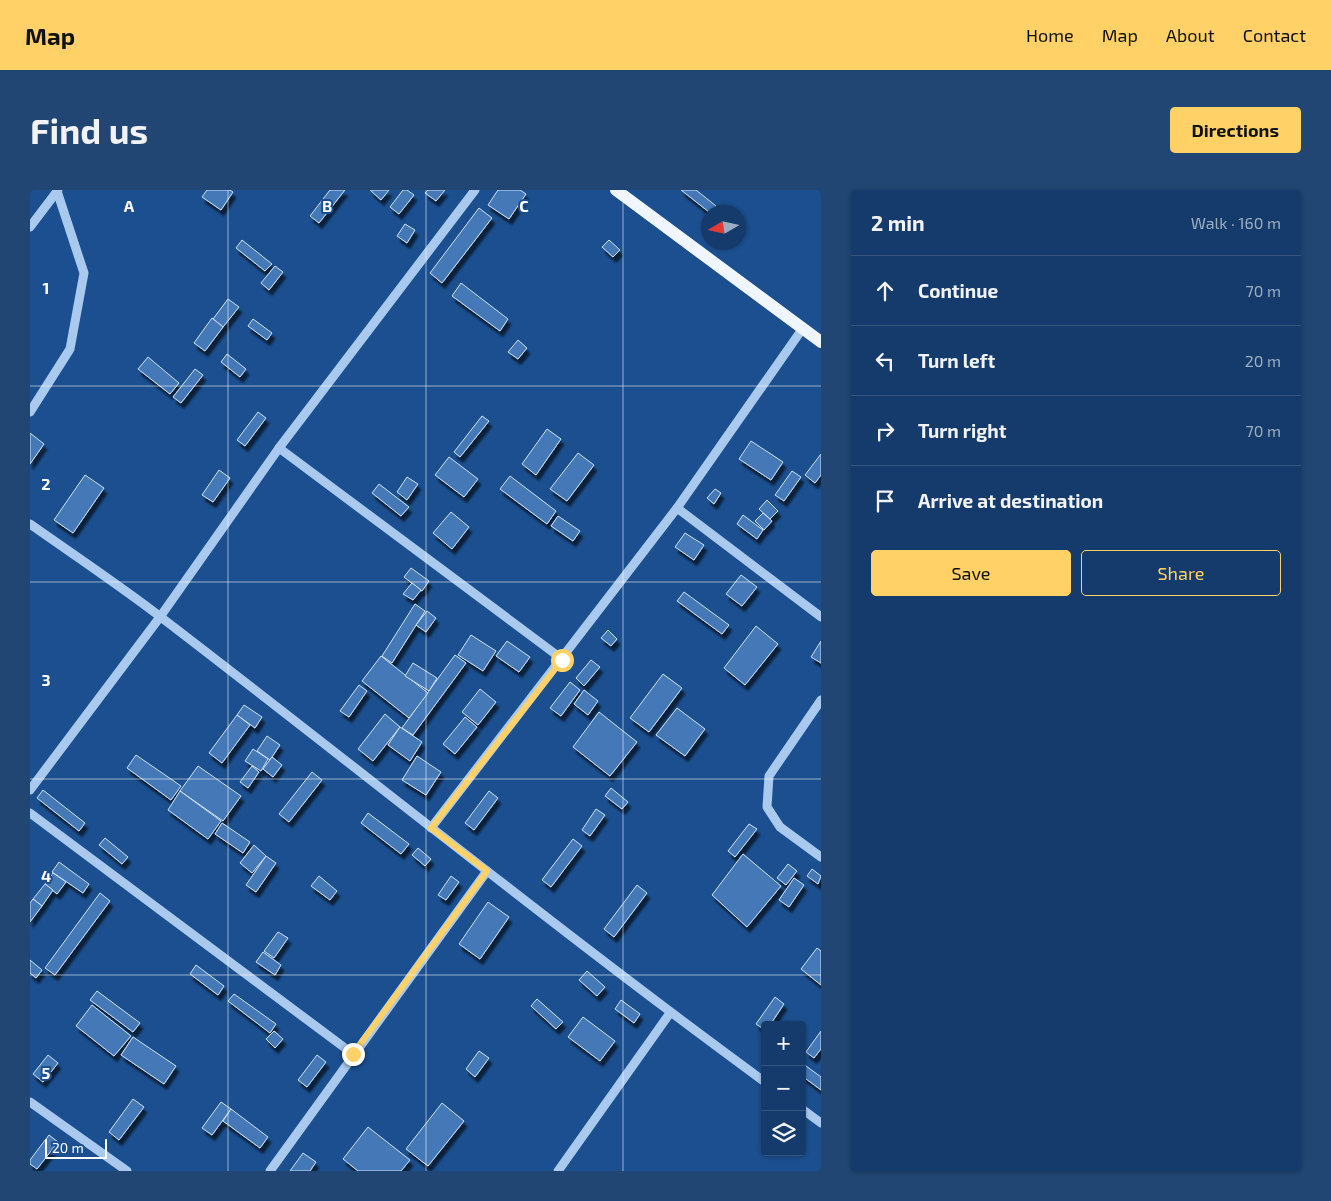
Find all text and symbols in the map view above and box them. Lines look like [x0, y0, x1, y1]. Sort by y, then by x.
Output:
text: Map [25, 21, 75, 50]
text: Home [1026, 24, 1074, 46]
text: Map [1102, 24, 1138, 46]
text: About [1166, 24, 1215, 46]
text: Contact [1243, 24, 1306, 46]
button: Directions [1170, 107, 1301, 153]
text: Find us [30, 109, 148, 151]
text: A [124, 196, 135, 215]
text: B [322, 196, 332, 215]
text: C [519, 196, 529, 215]
north arrow [701, 205, 746, 250]
text: 2 min [871, 210, 925, 235]
text: Walk · 160 m [1191, 213, 1281, 232]
icon: ahead [871, 277, 899, 305]
text: 1 [43, 278, 49, 297]
text: Continue [918, 279, 998, 302]
text: 70 m [1246, 281, 1281, 300]
icon: left [871, 347, 899, 375]
text: Turn left [918, 349, 995, 372]
text: 20 m [1245, 351, 1281, 370]
icon: right [871, 417, 899, 445]
text: Turn right [918, 419, 1006, 442]
text: 70 m [1246, 421, 1281, 440]
text: 2 [41, 474, 51, 493]
icon: arrive [871, 487, 899, 515]
text: Arrive at destination [918, 489, 1103, 512]
button: Save [871, 550, 1071, 596]
button: Share [1081, 550, 1281, 596]
route start [551, 649, 574, 672]
text: 3 [41, 670, 51, 689]
text: 4 [41, 866, 51, 885]
map controls [761, 1021, 806, 1156]
button: + [761, 1021, 806, 1066]
route end [342, 1043, 365, 1066]
text: 5 [42, 1063, 51, 1082]
button: − [761, 1066, 806, 1111]
button: layers [761, 1111, 806, 1156]
scale bar [45, 1136, 108, 1159]
text: 20 m [52, 1139, 84, 1156]

